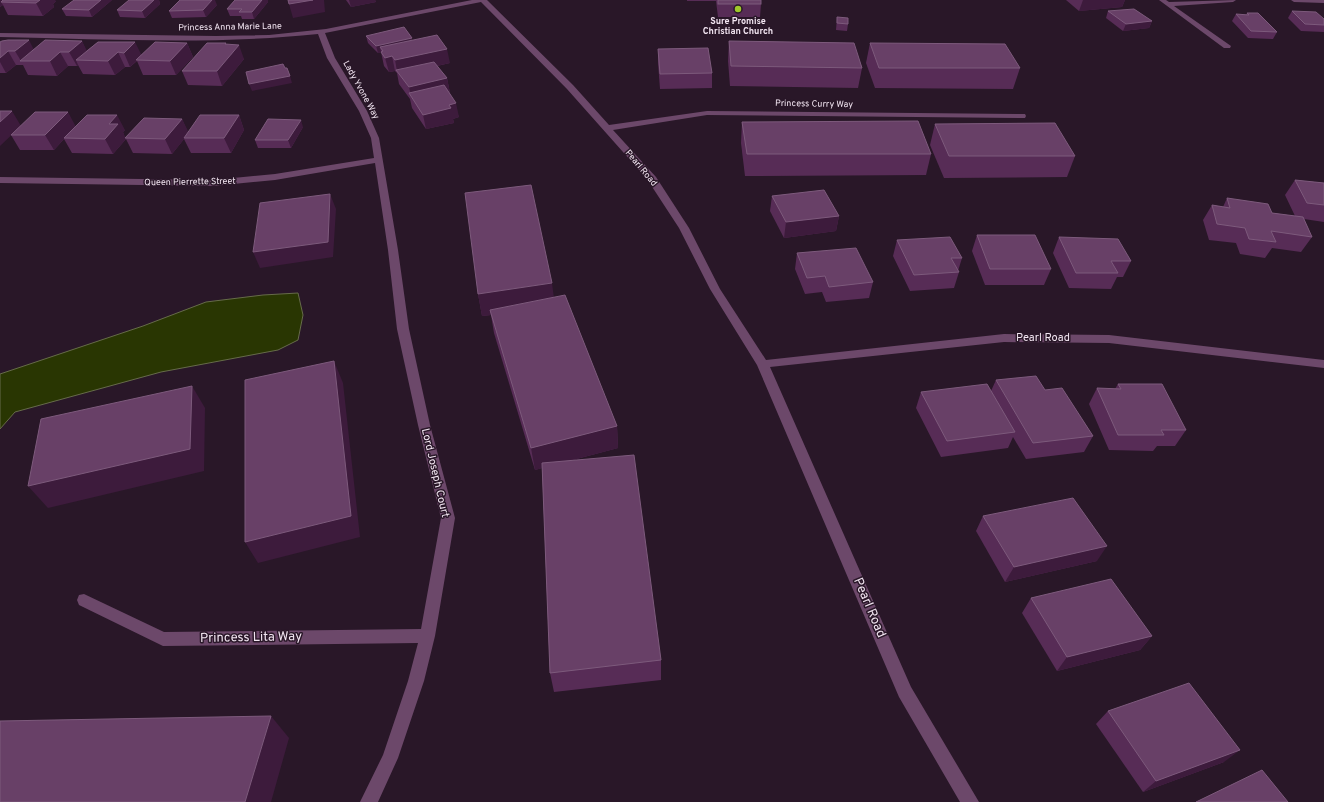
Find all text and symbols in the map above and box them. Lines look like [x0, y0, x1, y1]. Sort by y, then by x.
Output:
marker: Sure Promise Christian Church [733, 4, 743, 14]
place label: Sure Promise Christian Church [703, 16, 773, 37]
street label: Princess Anna Marie Lane [178, 21, 282, 33]
street label: Lady Yvone Way [340, 59, 382, 121]
street label: Princess Curry Way [775, 98, 853, 110]
street label: Pearl Road [623, 148, 659, 188]
street label: Queen Pierrette Street [144, 176, 236, 188]
street label: Pearl Road [1016, 331, 1070, 345]
street label: Lord Joseph Court [418, 427, 452, 519]
street label: Pearl Road [849, 576, 889, 640]
street label: Princess Lita Way [200, 629, 302, 647]

